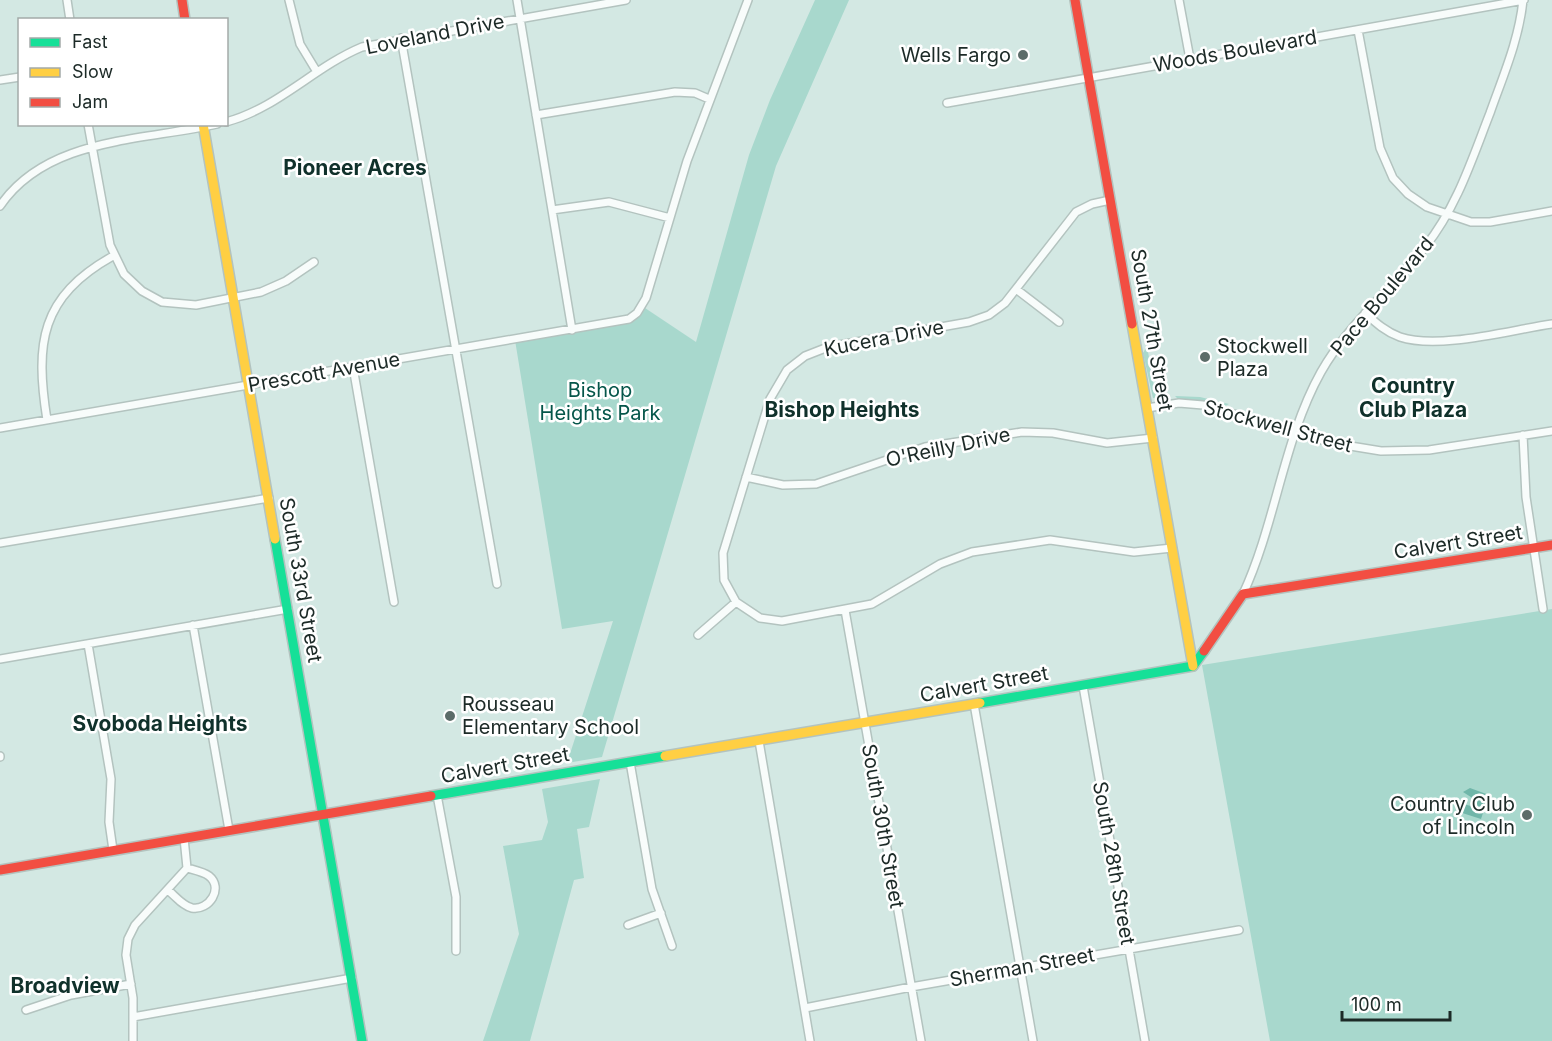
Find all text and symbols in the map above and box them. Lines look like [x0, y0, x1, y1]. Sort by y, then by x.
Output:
street label: Loveland Drive [364, 9, 506, 59]
legend [18, 18, 228, 126]
street label: Woods Boulevard [1151, 25, 1319, 77]
text: Fast [72, 31, 108, 52]
place label: Wells Fargo [901, 43, 1011, 67]
marker: Wells Fargo [1016, 48, 1030, 62]
text: Slow [72, 61, 113, 82]
text: Jam [72, 91, 108, 112]
district label: Pioneer Acres [283, 155, 427, 180]
street label: Pace Boulevard [1325, 232, 1439, 360]
street label: South 27th Street [1126, 247, 1178, 414]
street label: Kucera Drive [822, 315, 946, 361]
place label: Stockwell Plaza [1217, 334, 1308, 381]
street label: Prescott Avenue [246, 347, 402, 397]
marker: Stockwell Plaza [1198, 350, 1212, 364]
district label: Country Club Plaza [1359, 373, 1467, 422]
park label: Bishop Heights Park [540, 378, 660, 425]
street label: Stockwell Street [1201, 395, 1355, 458]
district label: Bishop Heights [764, 397, 920, 422]
street label: O'Reilly Drive [884, 422, 1012, 472]
street label: South 33rd Street [275, 496, 327, 665]
street label: Calvert Street [1392, 520, 1524, 564]
street label: Calvert Street [918, 661, 1050, 707]
place label: Rousseau Elementary School [462, 692, 639, 739]
marker: Rousseau Elementary School [443, 709, 457, 723]
district label: Svoboda Heights [73, 711, 247, 736]
street label: Calvert Street [439, 742, 571, 788]
street label: South 30th Street [857, 742, 909, 910]
street label: South 28th Street [1088, 779, 1140, 947]
place label: Country Club of Lincoln [1390, 792, 1515, 839]
marker: Country Club of Lincoln [1520, 808, 1534, 822]
street label: Sherman Street [948, 942, 1097, 992]
district label: Broadview [10, 973, 120, 998]
scale bar [1342, 984, 1450, 1022]
text: 100 m [1351, 994, 1402, 1015]

